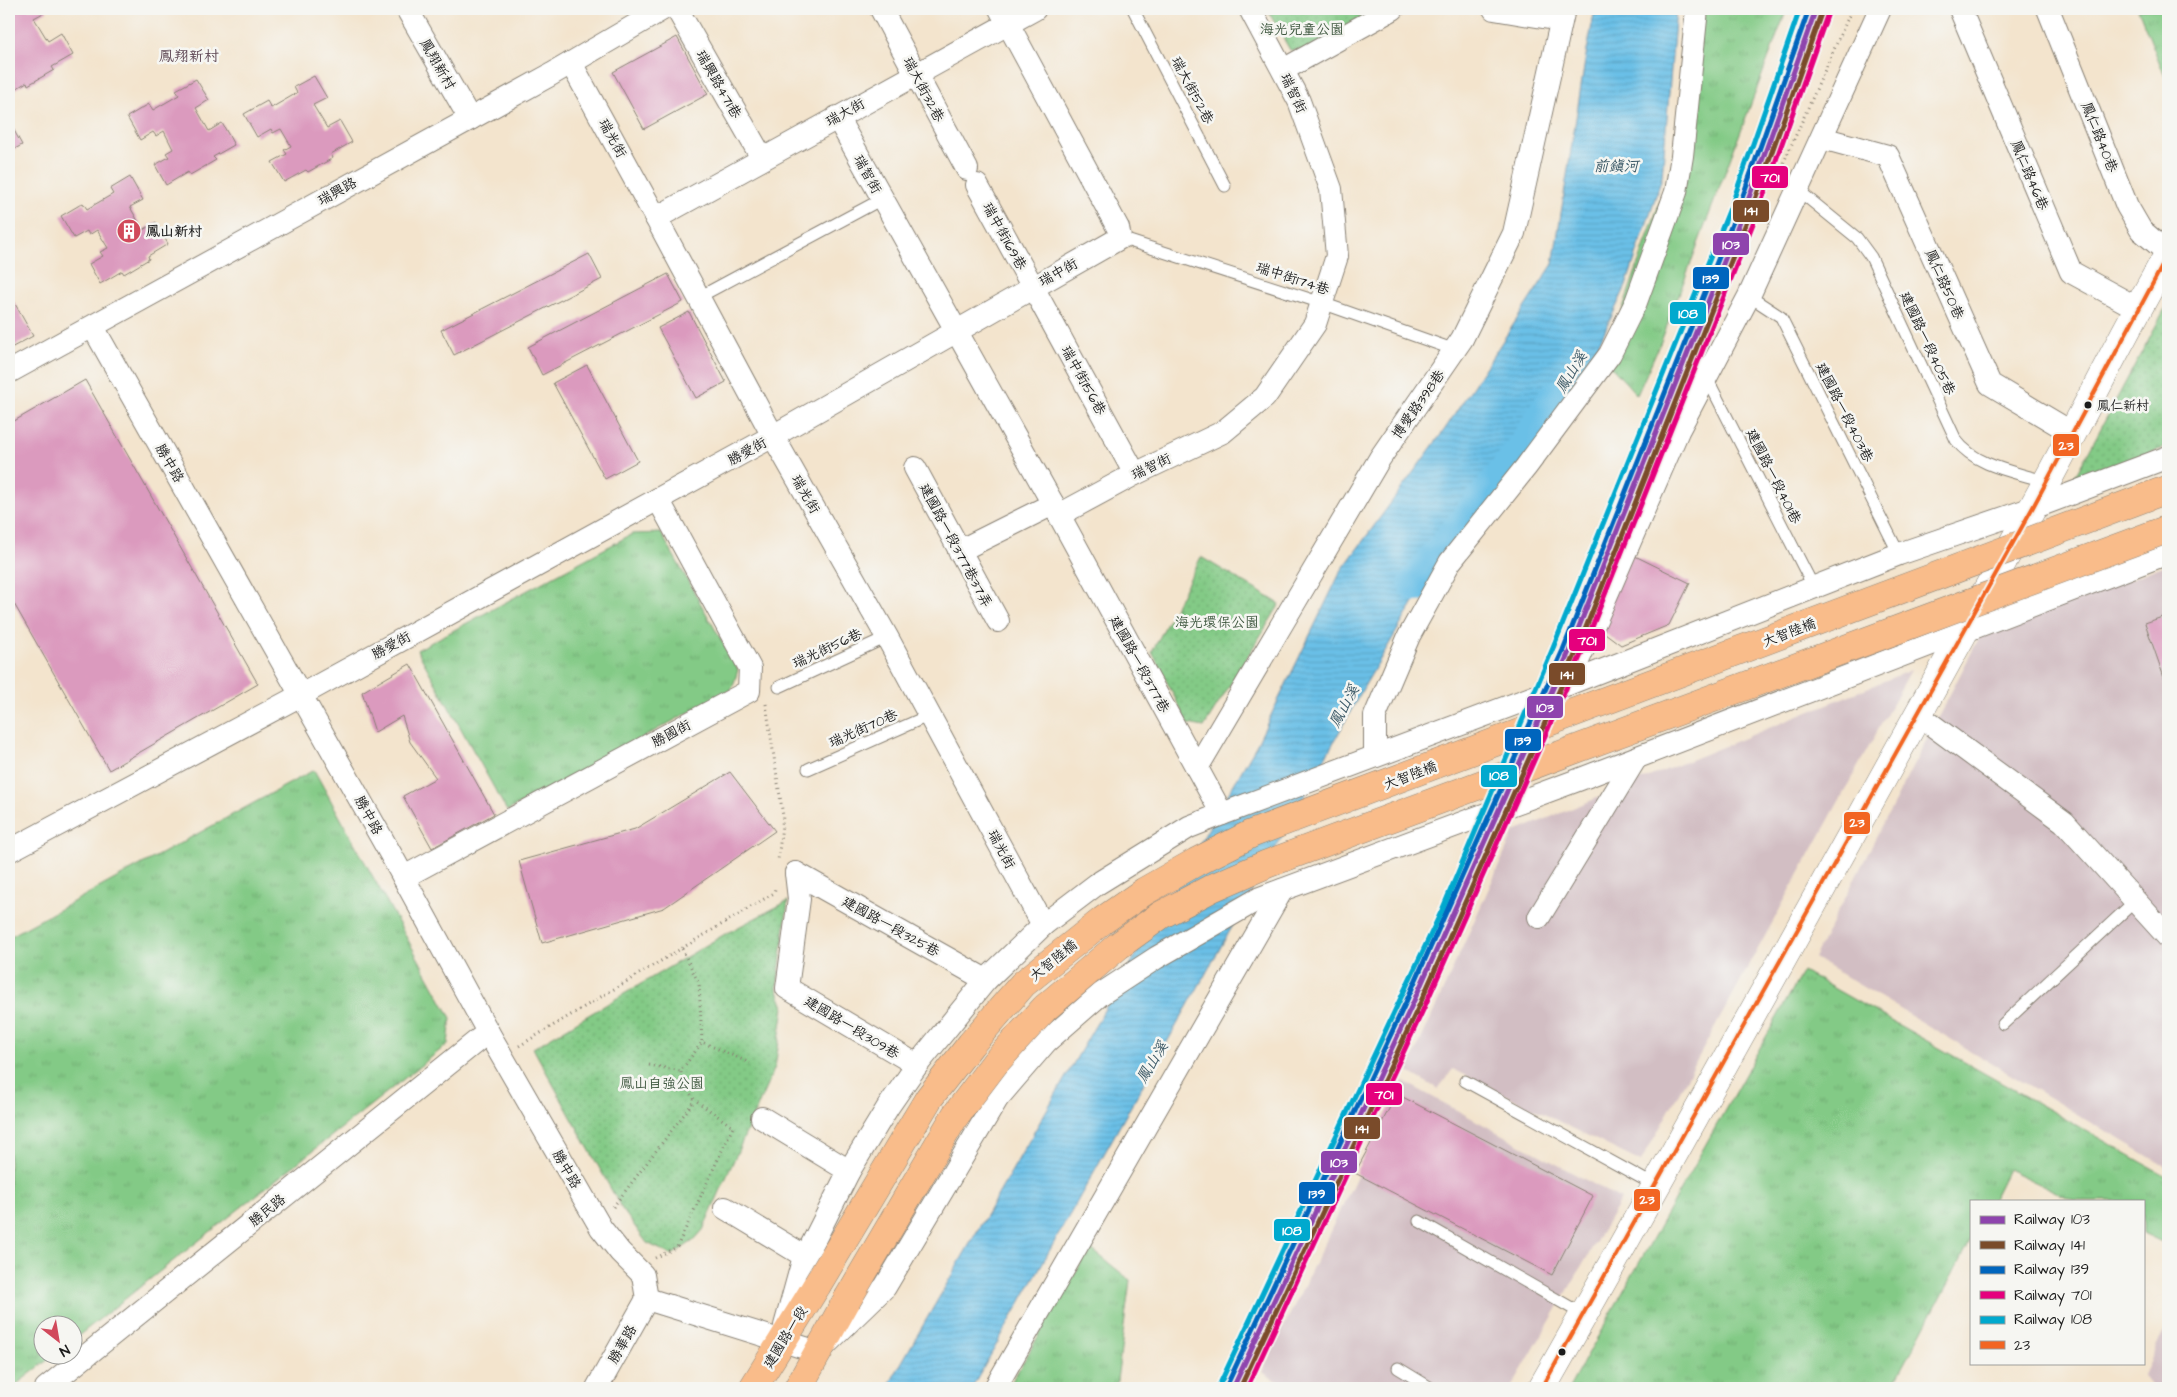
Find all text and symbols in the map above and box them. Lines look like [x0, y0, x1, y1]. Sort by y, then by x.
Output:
park label: 海光兒童公園 [1260, 20, 1344, 40]
street label: 鳳翔新村 [414, 35, 460, 94]
district label: 鳳翔新村 [159, 46, 219, 67]
street label: 瑞興路471巷 [690, 46, 746, 123]
street label: 瑞大街32巷 [897, 52, 949, 126]
street label: 瑞大街52巷 [1165, 52, 1219, 129]
street label: 瑞智街 [1275, 69, 1311, 117]
street label: 瑞大街 [821, 94, 869, 132]
street label: 鳳仁路40巷 [2076, 99, 2123, 177]
street label: 瑞光街 [593, 114, 631, 162]
street label: 鳳仁路46巷 [2005, 137, 2053, 214]
street label: 瑞智街 [848, 150, 886, 198]
water label: 前鎮河 [1593, 156, 1641, 177]
line badge: 701 [1751, 165, 1789, 189]
text: 701 [1759, 168, 1780, 188]
street label: 瑞興路 [313, 173, 361, 211]
street label: 瑞中街169巷 [977, 198, 1031, 275]
line badge: 141 [1732, 199, 1770, 223]
text: 141 [1744, 201, 1758, 221]
building icon: 鳳山新村 [116, 218, 142, 244]
place label: 鳳山新村 [146, 222, 202, 242]
line badge: 103 [1712, 232, 1750, 256]
text: 103 [1722, 235, 1741, 255]
street label: 鳳仁路50巷 [1920, 246, 1969, 324]
street label: 瑞中街 [1034, 254, 1082, 292]
street label: 瑞中街174巷 [1253, 257, 1333, 301]
line badge: 139 [1692, 266, 1730, 290]
text: 139 [1703, 269, 1719, 289]
street label: 建國路一段405巷 [1894, 288, 1960, 399]
line badge: 108 [1669, 301, 1707, 325]
text: 108 [1678, 304, 1698, 324]
street label: 瑞中街156巷 [1055, 341, 1111, 420]
water label: 鳳山溪 [1550, 347, 1593, 398]
street label: 建國路一段403巷 [1810, 359, 1878, 467]
street label: 博愛路398巷 [1388, 365, 1451, 443]
place label: 鳳仁新村 [2097, 397, 2149, 415]
marker: 鳳仁新村 [2083, 400, 2093, 410]
street label: 建國路一段401巷 [1741, 426, 1806, 528]
street label: 勝愛街 [724, 433, 771, 471]
line badge: 23 [2052, 433, 2080, 457]
text: 23 [2057, 436, 2074, 456]
street label: 勝中路 [150, 440, 188, 487]
street label: 瑞智街 [1127, 449, 1175, 486]
street label: 瑞光街 [785, 470, 824, 518]
street label: 建國路一段377巷37弄 [914, 480, 996, 611]
street label: 建國路一段377巷 [1104, 612, 1175, 718]
park label: 海光環保公園 [1175, 613, 1259, 633]
street label: 大智陸橋 [1760, 614, 1819, 652]
street label: 瑞光街56巷 [788, 624, 866, 674]
street label: 勝愛街 [368, 627, 415, 665]
line badge: 701 [1568, 628, 1606, 652]
text: 701 [1576, 631, 1597, 651]
line badge: 141 [1548, 662, 1586, 686]
text: 141 [1560, 665, 1574, 685]
water label: 鳳山溪 [1324, 681, 1365, 732]
line badge: 103 [1526, 695, 1564, 719]
text: 103 [1536, 698, 1555, 718]
street label: 瑞光街70巷 [825, 704, 902, 753]
street label: 勝國街 [648, 715, 695, 753]
line badge: 139 [1504, 728, 1542, 752]
text: 139 [1515, 731, 1531, 751]
street label: 大智陸橋 [1381, 757, 1440, 795]
line badge: 108 [1480, 764, 1518, 788]
text: 108 [1489, 766, 1509, 786]
street label: 勝中路 [349, 792, 387, 839]
line badge: 23 [1843, 811, 1871, 835]
text: 23 [1848, 813, 1865, 833]
street label: 瑞光街 [982, 825, 1020, 873]
street label: 建國路一段325巷 [838, 892, 944, 963]
street label: 大智陸橋 [1026, 935, 1082, 986]
street label: 建國路一段309巷 [800, 991, 904, 1065]
water label: 鳳山溪 [1131, 1037, 1174, 1088]
park label: 鳳山自強公園 [620, 1074, 704, 1094]
line badge: 701 [1365, 1082, 1403, 1106]
text: 701 [1373, 1085, 1394, 1105]
line badge: 141 [1343, 1116, 1381, 1140]
text: 141 [1355, 1119, 1369, 1139]
street label: 勝中路 [547, 1146, 585, 1193]
line badge: 103 [1320, 1150, 1358, 1174]
text: 103 [1330, 1153, 1349, 1173]
line badge: 139 [1298, 1181, 1336, 1205]
text: 139 [1309, 1184, 1325, 1204]
line badge: 23 [1633, 1188, 1661, 1212]
street label: 勝民路 [245, 1190, 290, 1232]
text: 23 [1638, 1190, 1655, 1210]
legend [1970, 1200, 2144, 1364]
text: Railway 103 [2014, 1209, 2090, 1231]
line badge: 108 [1273, 1218, 1311, 1242]
text: 108 [1282, 1221, 1302, 1241]
text: Railway 141 [2014, 1235, 2085, 1257]
text: Railway 139 [2014, 1259, 2089, 1281]
text: Railway 701 [2014, 1285, 2092, 1307]
street label: 建國路一段 [759, 1303, 813, 1373]
text: Railway 108 [2014, 1309, 2092, 1331]
north arrow [32, 1314, 82, 1364]
street label: 勝華路 [604, 1321, 642, 1368]
text: 23 [2014, 1335, 2031, 1356]
text: N [55, 1339, 73, 1361]
unlabelled marker [1557, 1347, 1567, 1357]

